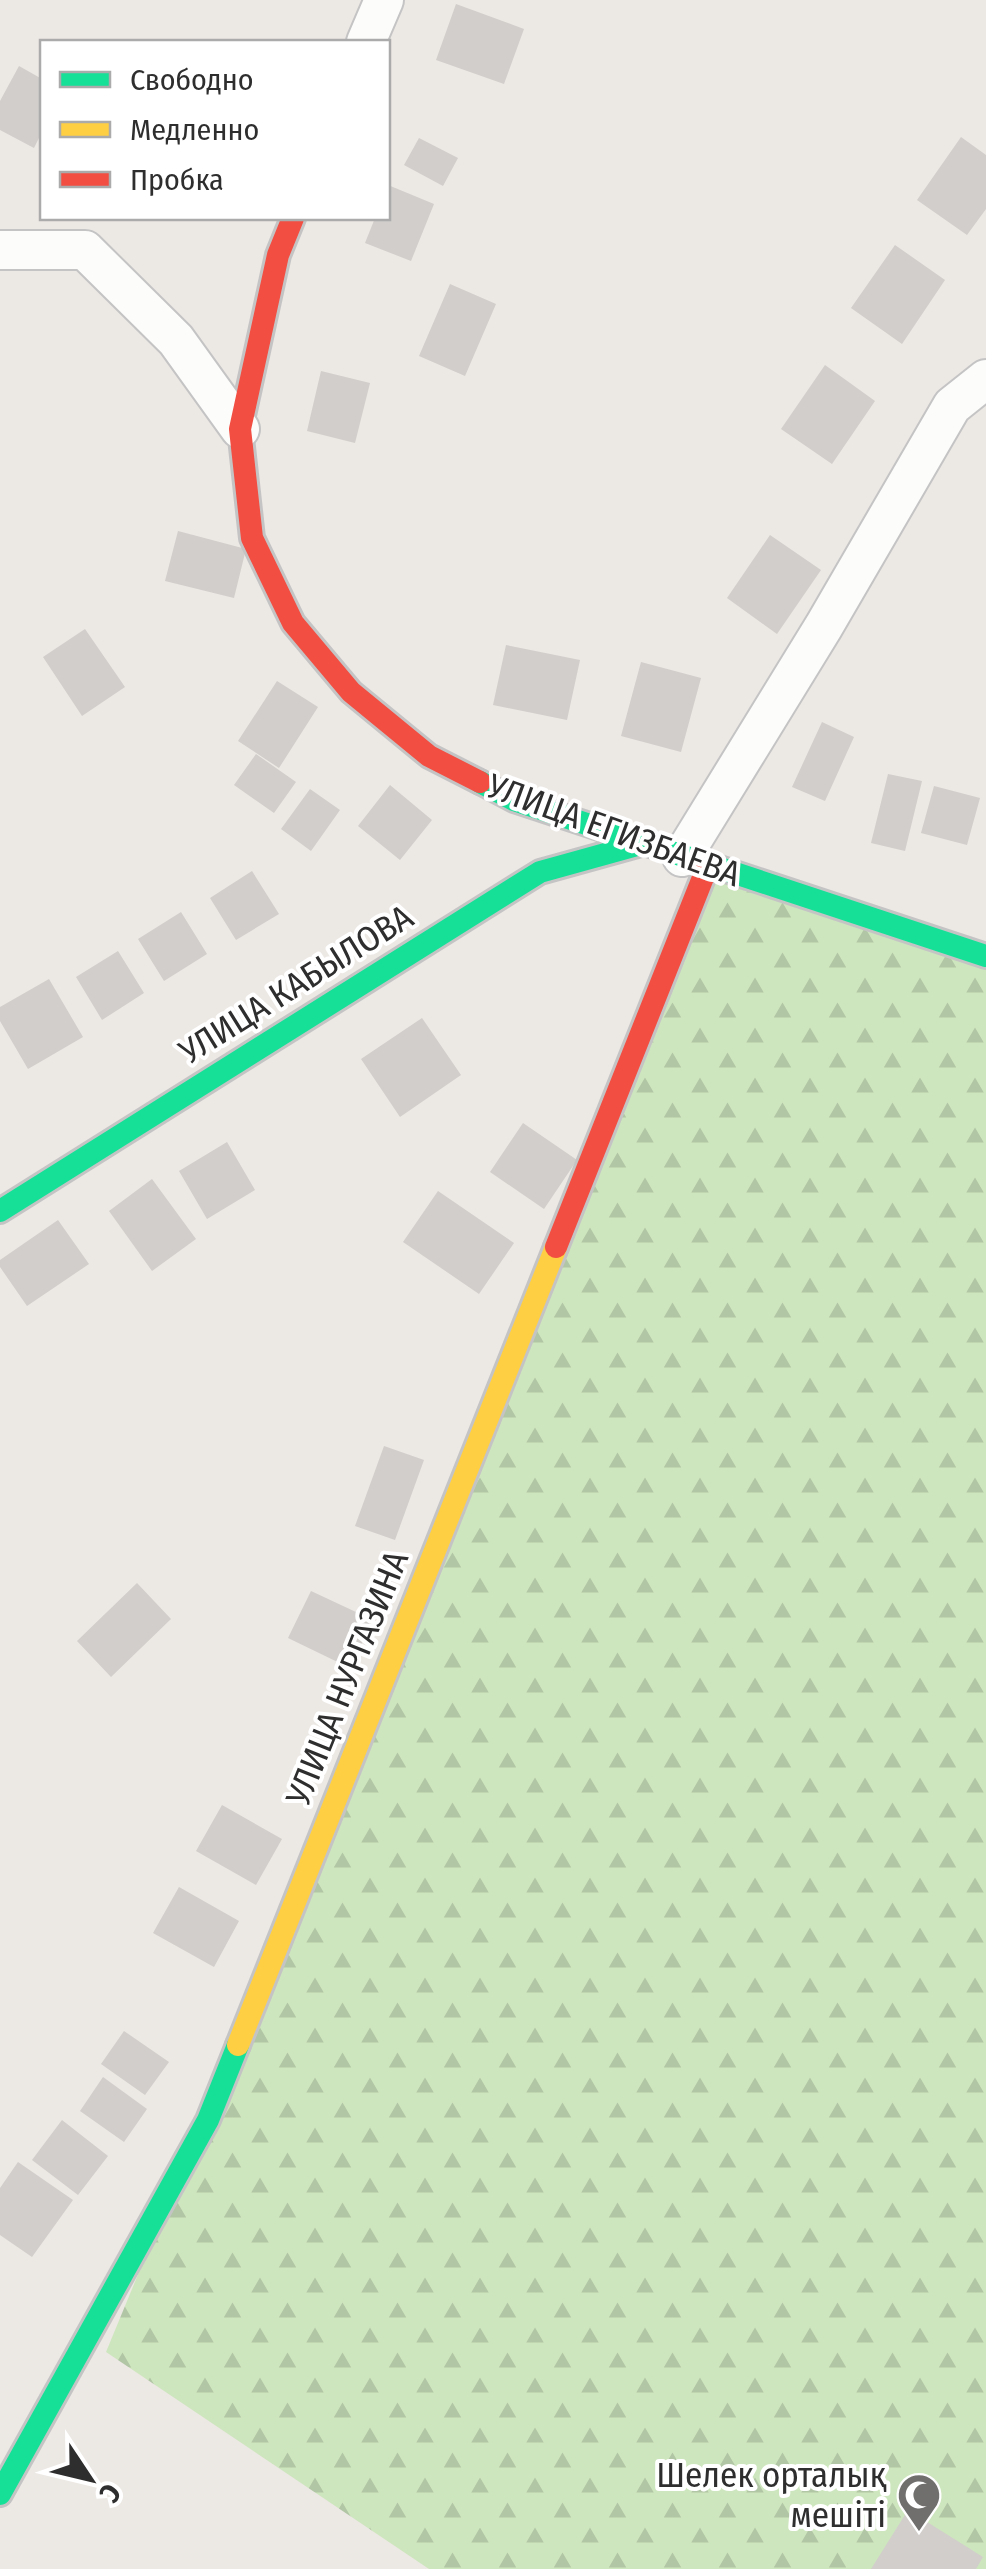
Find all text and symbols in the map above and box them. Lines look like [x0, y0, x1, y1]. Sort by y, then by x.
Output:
legend [40, 40, 390, 220]
text: Свободно [130, 62, 253, 98]
text: Медленно [130, 112, 259, 148]
text: Пробка [130, 162, 224, 198]
street label: УЛИЦА ЕГИЗБАЕВА [481, 764, 747, 895]
street label: УЛИЦА КАБЫЛОВА [171, 895, 421, 1073]
street label: УЛИЦА НУРГАЗИНА [276, 1544, 417, 1812]
north arrow [40, 2429, 140, 2529]
place label: Шелек орталық мешіті [656, 2454, 887, 2536]
mosque icon: Шелек орталық мешіті [896, 2472, 942, 2533]
text: С [92, 2478, 128, 2509]

